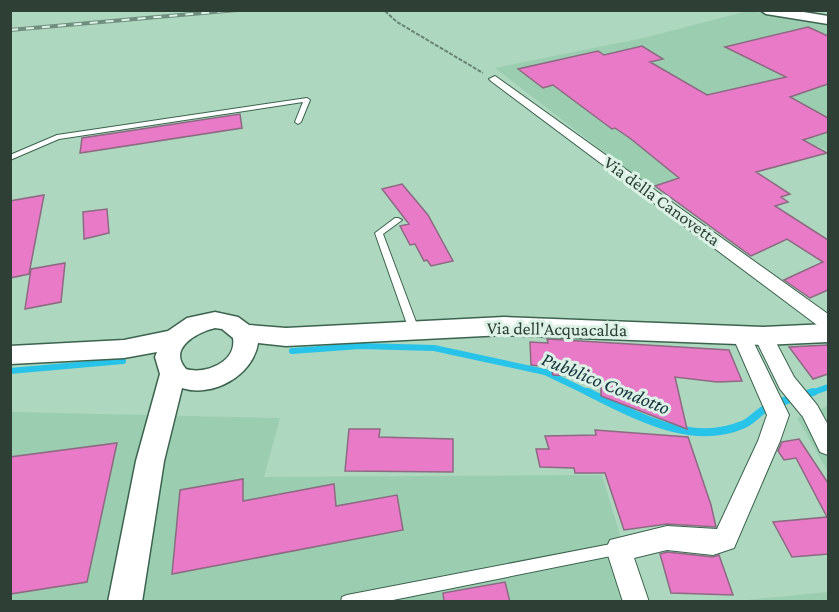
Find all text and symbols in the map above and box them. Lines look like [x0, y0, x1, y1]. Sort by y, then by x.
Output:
street label: Via della Canovetta [600, 152, 724, 250]
street label: Via dell'Acquacalda [487, 318, 627, 340]
water label: Pubblico Condotto [539, 347, 673, 419]

